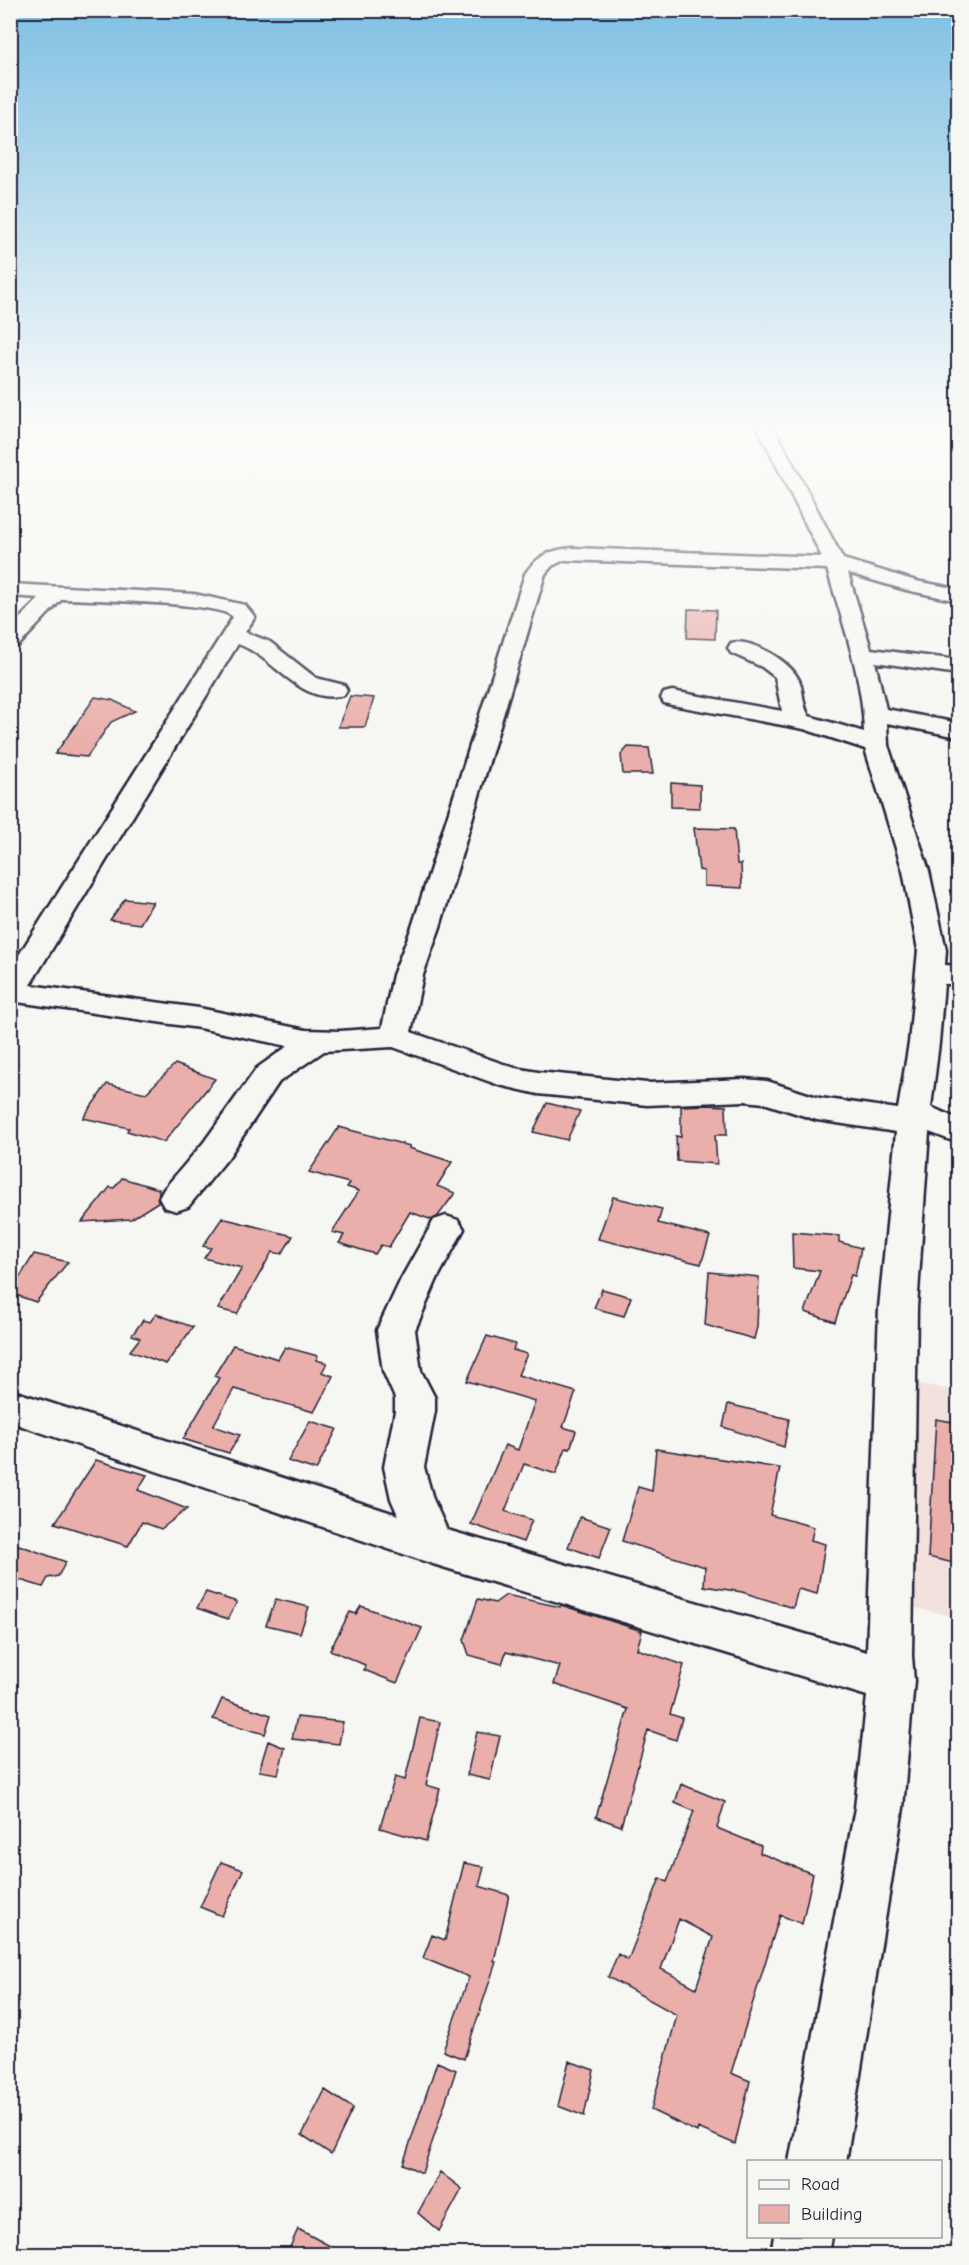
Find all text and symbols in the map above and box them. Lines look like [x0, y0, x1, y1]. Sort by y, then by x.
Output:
legend [747, 2160, 942, 2238]
text: Road [801, 2174, 840, 2195]
text: Building [801, 2204, 863, 2225]

